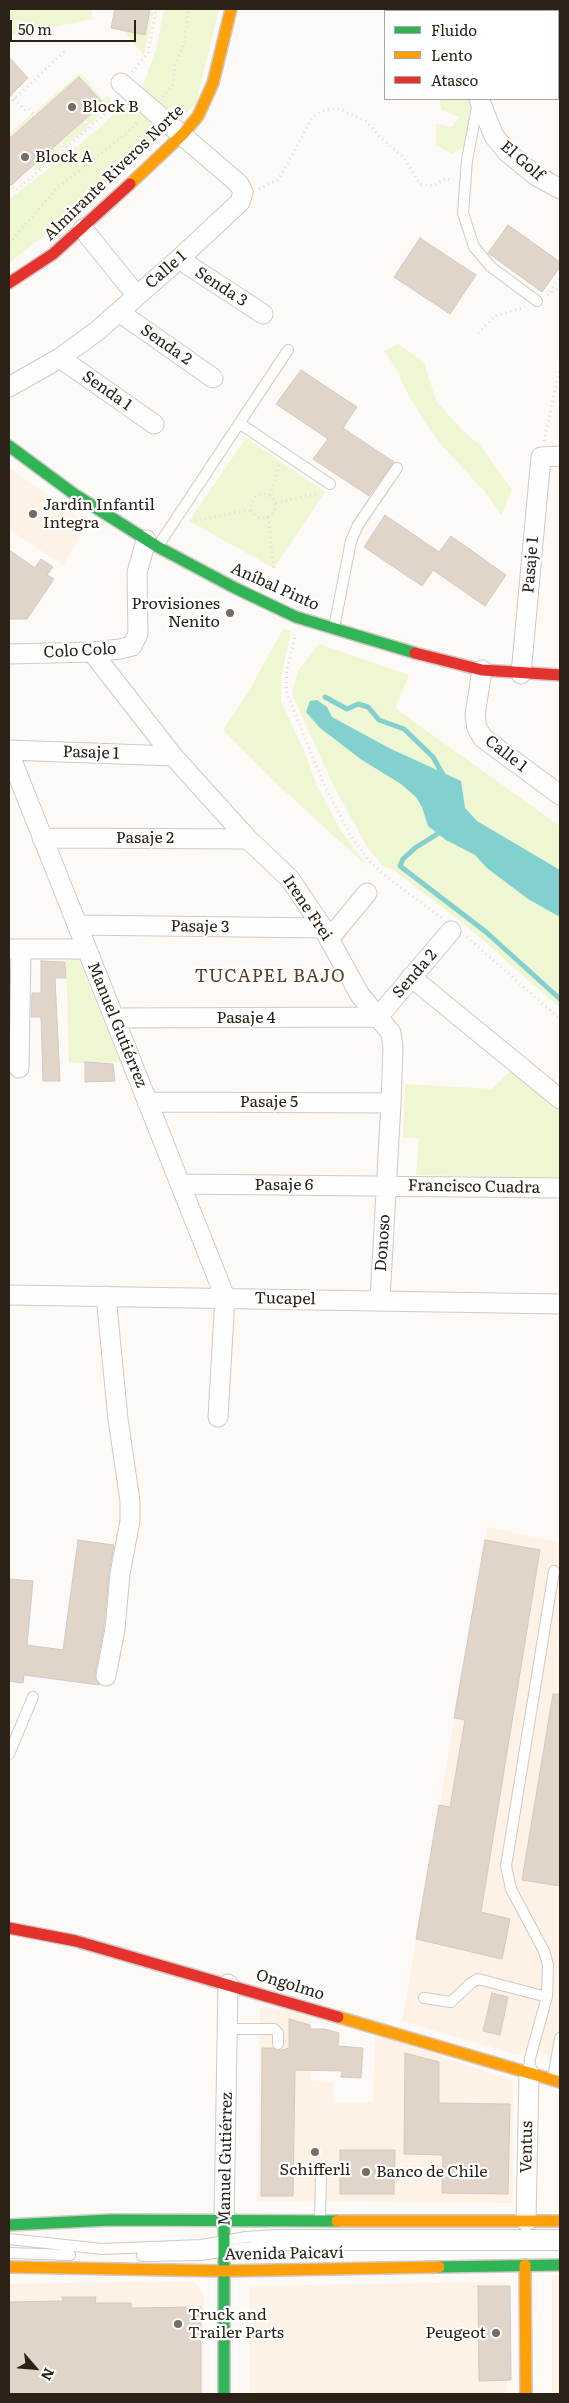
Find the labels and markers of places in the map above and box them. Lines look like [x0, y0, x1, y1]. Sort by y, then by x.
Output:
place label: Block B [82, 97, 139, 117]
marker: Block B [66, 101, 78, 113]
place label: Block A [35, 147, 93, 167]
marker: Block A [19, 151, 31, 163]
place label: Jardín Infantil Integra [43, 495, 155, 533]
marker: Jardín Infantil Integra [27, 508, 39, 520]
place label: Provisiones Nenito [131, 594, 220, 632]
marker: Provisiones Nenito [224, 607, 236, 619]
marker: Schifferli [309, 2146, 321, 2158]
place label: Schifferli [280, 2160, 350, 2180]
place label: Banco de Chile [376, 2162, 488, 2182]
marker: Banco de Chile [360, 2166, 372, 2178]
place label: Truck and Trailer Parts [188, 2305, 284, 2343]
marker: Truck and Trailer Parts [172, 2318, 184, 2330]
place label: Peugeot [425, 2323, 486, 2343]
marker: Peugeot [490, 2327, 502, 2339]

